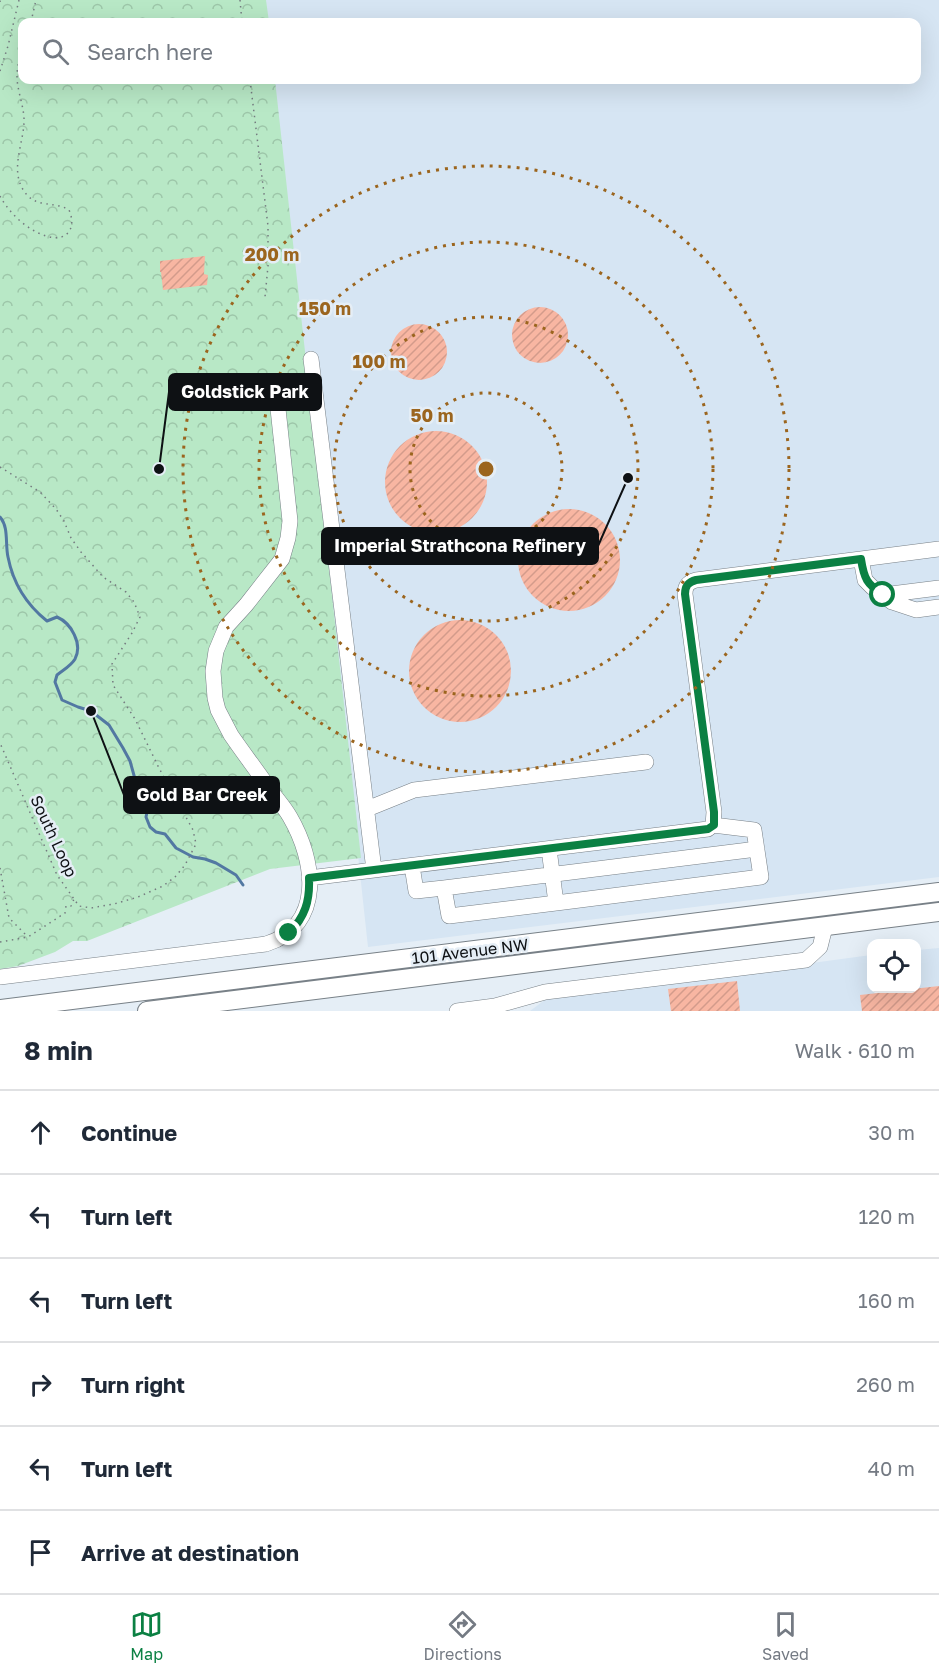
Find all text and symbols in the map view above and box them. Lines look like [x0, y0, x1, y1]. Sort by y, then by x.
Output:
search box [18, 18, 921, 84]
icon: search [39, 35, 72, 68]
text: Search here [87, 38, 213, 65]
text: 200 m [245, 243, 299, 265]
text: 150 m [299, 297, 351, 319]
text: 100 m [353, 350, 405, 372]
callout: Goldstick Park [169, 374, 321, 410]
text: Goldstick Park [181, 380, 310, 402]
text: 50 m [411, 404, 453, 426]
centre of rings [476, 459, 496, 479]
callout: Imperial Strathcona Refinery [322, 528, 598, 564]
text: Imperial Strathcona Refinery [334, 534, 586, 556]
route start [869, 581, 895, 607]
callout: Gold Bar Creek [124, 777, 279, 813]
text: Gold Bar Creek [136, 783, 268, 805]
street label: South Loop [26, 792, 82, 880]
route end [275, 919, 301, 945]
street label: 101 Avenue NW [410, 934, 530, 968]
map controls [867, 939, 921, 993]
button: locate [867, 939, 921, 993]
text: 8 min [24, 1035, 93, 1066]
text: Walk · 610 m [795, 1038, 915, 1062]
icon: ahead [24, 1116, 57, 1149]
text: Continue [81, 1119, 177, 1146]
text: 30 m [868, 1120, 915, 1144]
icon: left [24, 1200, 57, 1233]
text: Turn left [81, 1203, 172, 1230]
text: 120 m [859, 1204, 915, 1228]
icon: left [24, 1284, 57, 1317]
text: Turn left [81, 1287, 172, 1314]
text: 160 m [858, 1288, 915, 1312]
icon: right [24, 1368, 57, 1401]
text: Turn right [81, 1371, 185, 1398]
text: 260 m [856, 1372, 915, 1396]
icon: left [24, 1452, 57, 1485]
text: Turn left [81, 1455, 172, 1482]
text: 40 m [868, 1456, 915, 1480]
icon: arrive [24, 1536, 57, 1569]
text: Arrive at destination [81, 1539, 299, 1566]
tab: Map [130, 1608, 163, 1664]
tab: Directions [424, 1608, 502, 1664]
tab: Saved [762, 1608, 809, 1664]

